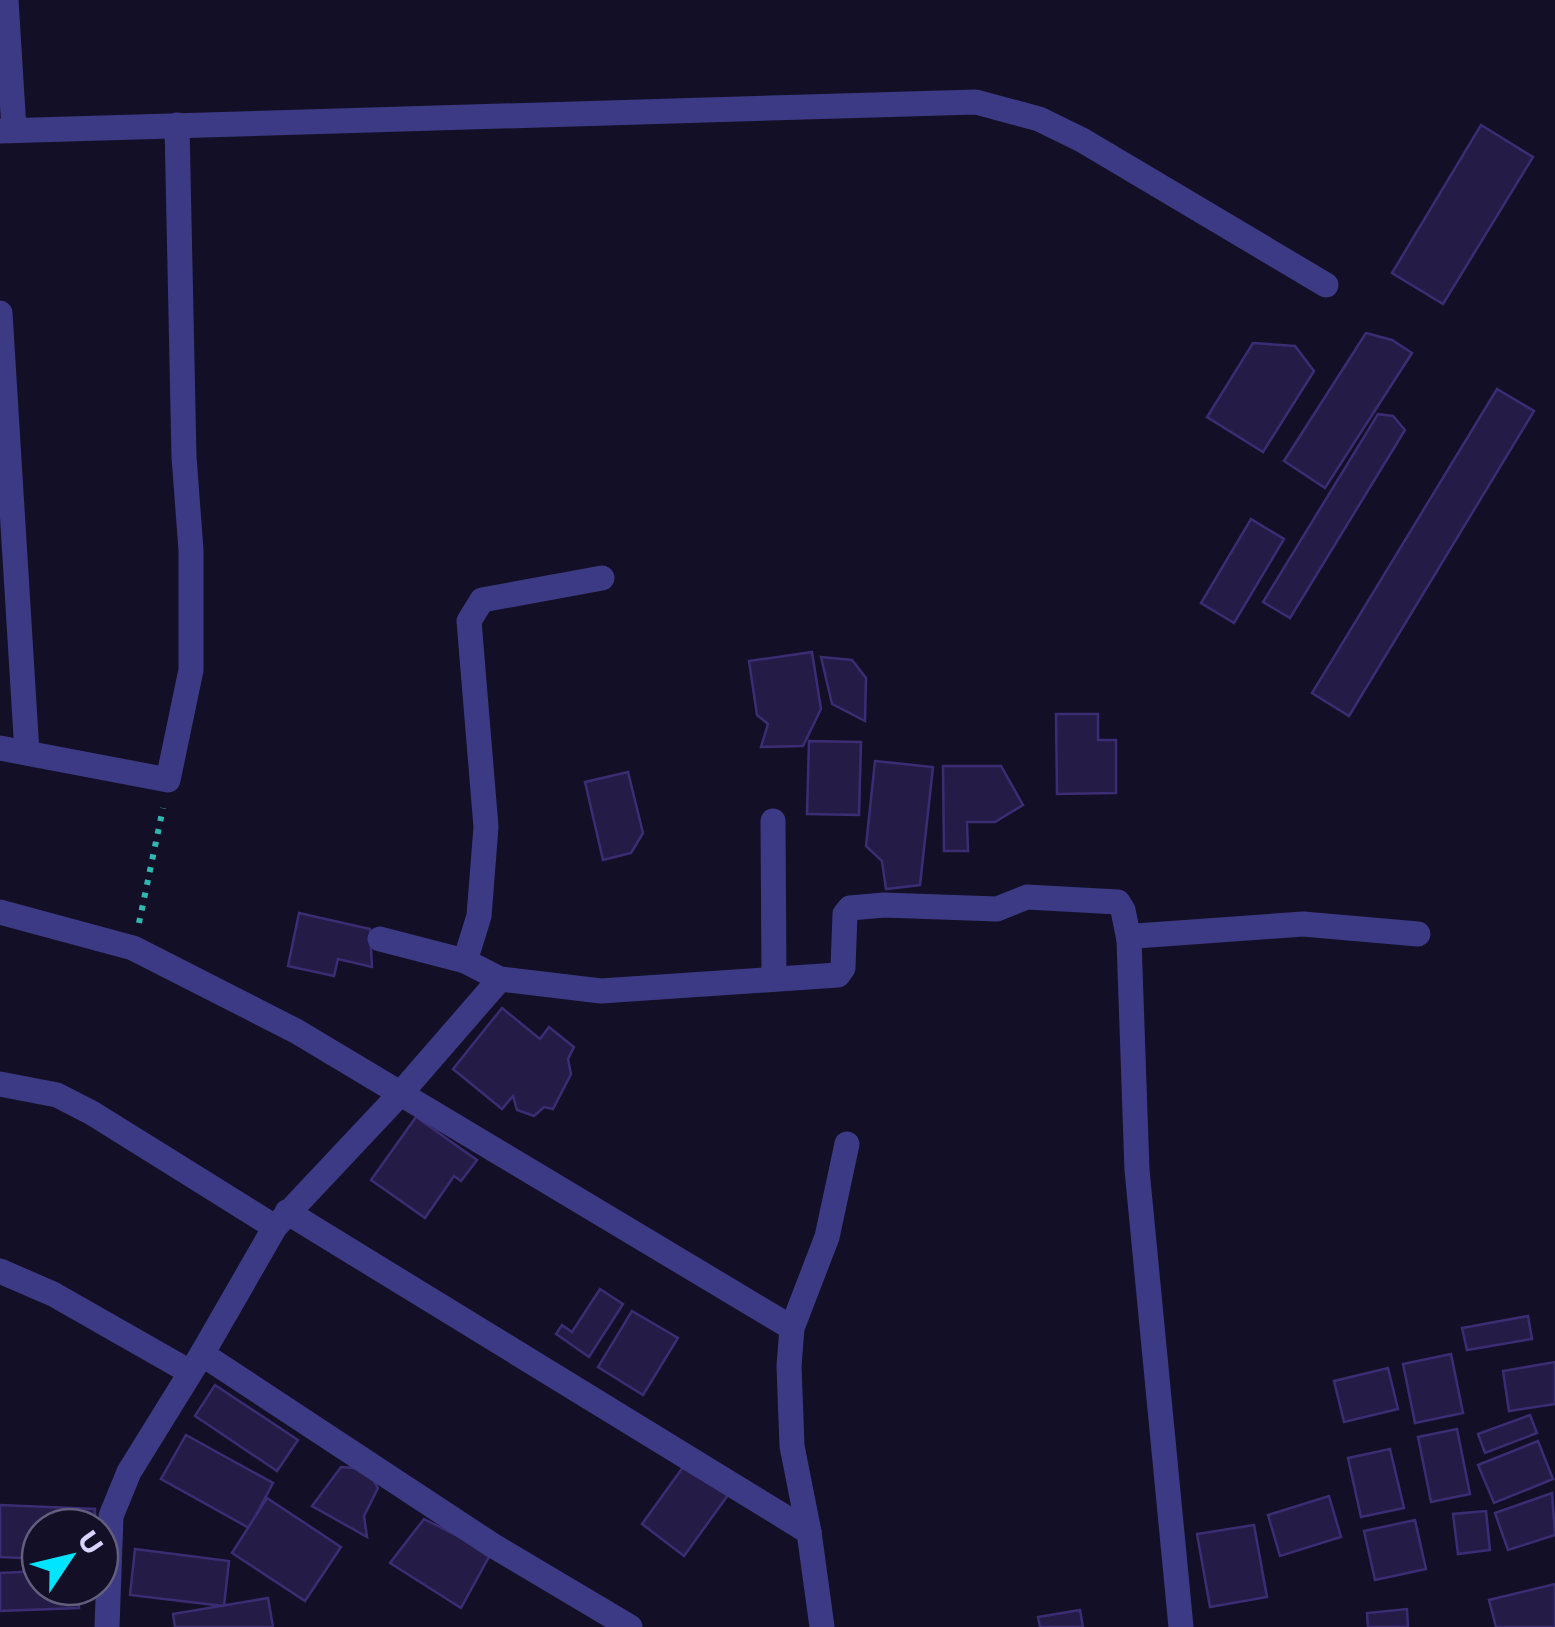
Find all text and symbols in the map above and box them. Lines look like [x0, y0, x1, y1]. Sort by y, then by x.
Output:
north arrow [20, 1507, 120, 1607]
text: U [70, 1524, 111, 1561]

